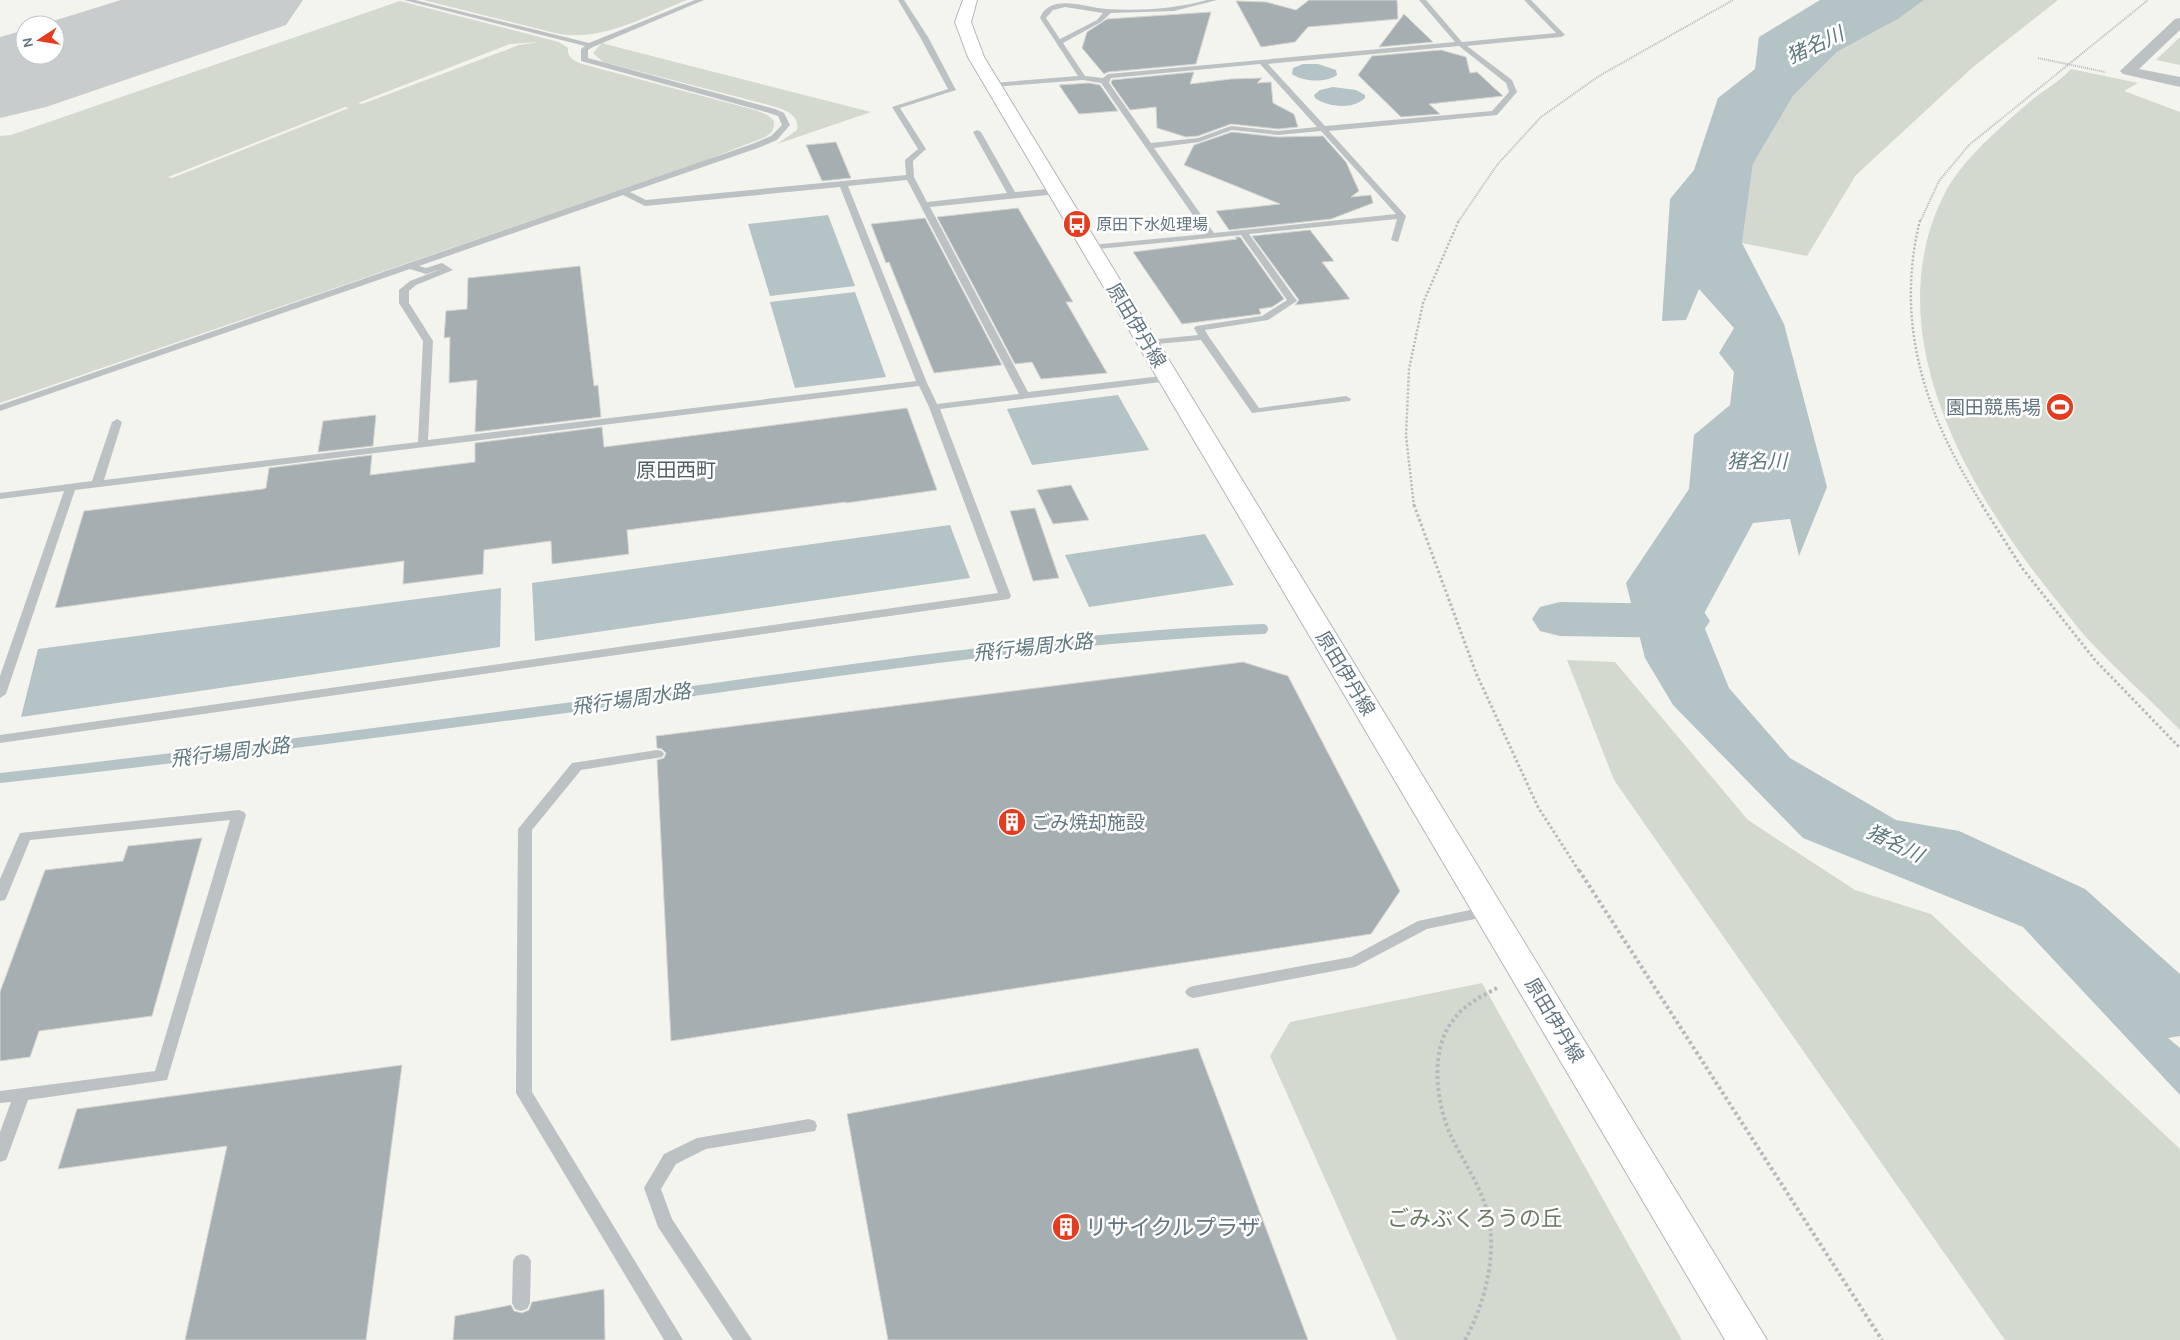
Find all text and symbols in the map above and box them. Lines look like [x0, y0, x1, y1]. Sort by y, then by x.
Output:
north arrow [15, 15, 65, 65]
water label: 猪名川 [1783, 22, 1849, 69]
text: N [18, 36, 37, 49]
bus stop icon: 原田下水処理場 [1062, 209, 1092, 239]
place label: 原田下水処理場 [1096, 215, 1208, 234]
street label: 原田伊丹線 [1102, 279, 1170, 372]
sports icon: 園田競馬場 [2045, 392, 2075, 422]
place label: 園田競馬場 [1946, 397, 2041, 419]
water label: 猪名川 [1727, 450, 1789, 473]
district label: 原田西町 [636, 459, 716, 482]
street label: 原田伊丹線 [1311, 627, 1379, 720]
water label: 飛行場周水路 [972, 630, 1096, 665]
water label: 飛行場周水路 [570, 679, 694, 719]
water label: 飛行場周水路 [169, 734, 293, 771]
building icon: ごみ焼却施設 [997, 807, 1027, 837]
place label: ごみ焼却施設 [1031, 812, 1145, 834]
water label: 猪名川 [1863, 820, 1929, 868]
street label: 原田伊丹線 [1520, 974, 1588, 1067]
park label: ごみぶくろうの丘 [1387, 1206, 1563, 1232]
building icon: リサイクルプラザ [1051, 1212, 1081, 1242]
place label: リサイクルプラザ [1085, 1215, 1260, 1241]

